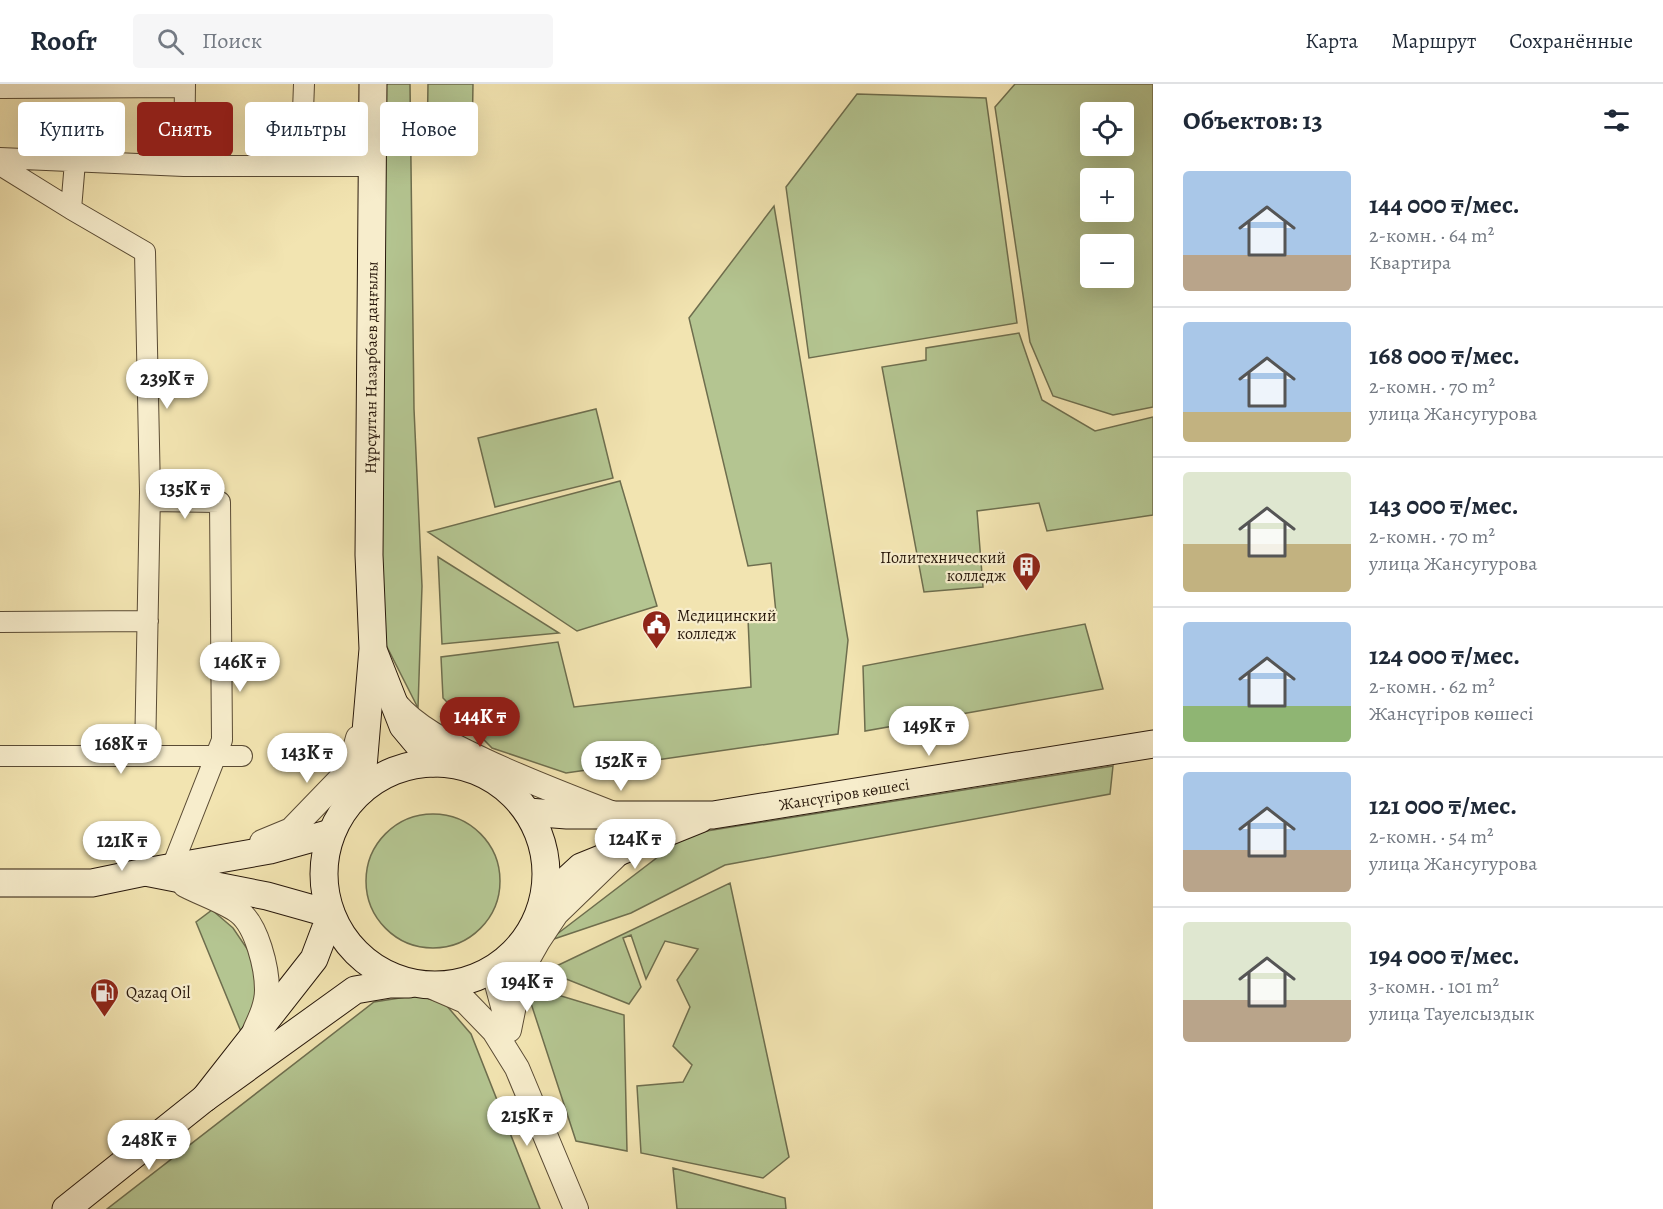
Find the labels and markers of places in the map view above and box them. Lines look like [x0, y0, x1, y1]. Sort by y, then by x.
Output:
pin: 239K ₸ [118, 359, 216, 410]
pin: 135K ₸ [136, 469, 234, 520]
place label: Политехнический колледж [880, 547, 1006, 587]
building icon: Политехнический колледж [1011, 550, 1043, 592]
place label: Медицинский колледж [677, 605, 776, 645]
public building icon: Медицинский колледж [640, 608, 672, 650]
pin: 146K ₸ [191, 642, 289, 693]
pin: 144K ₸ [431, 697, 529, 748]
pin: 149K ₸ [880, 706, 978, 757]
pin: 168K ₸ [72, 724, 170, 775]
pin: 143K ₸ [258, 733, 356, 784]
pin: 152K ₸ [572, 741, 670, 792]
pin: 124K ₸ [586, 819, 684, 870]
pin: 121K ₸ [73, 821, 171, 872]
pin: 194K ₸ [478, 962, 576, 1013]
fuel station icon: Qazaq Oil [89, 976, 121, 1018]
place label: Qazaq Oil [126, 982, 190, 1004]
pin: 215K ₸ [478, 1096, 576, 1147]
pin: 248K ₸ [100, 1120, 198, 1171]

